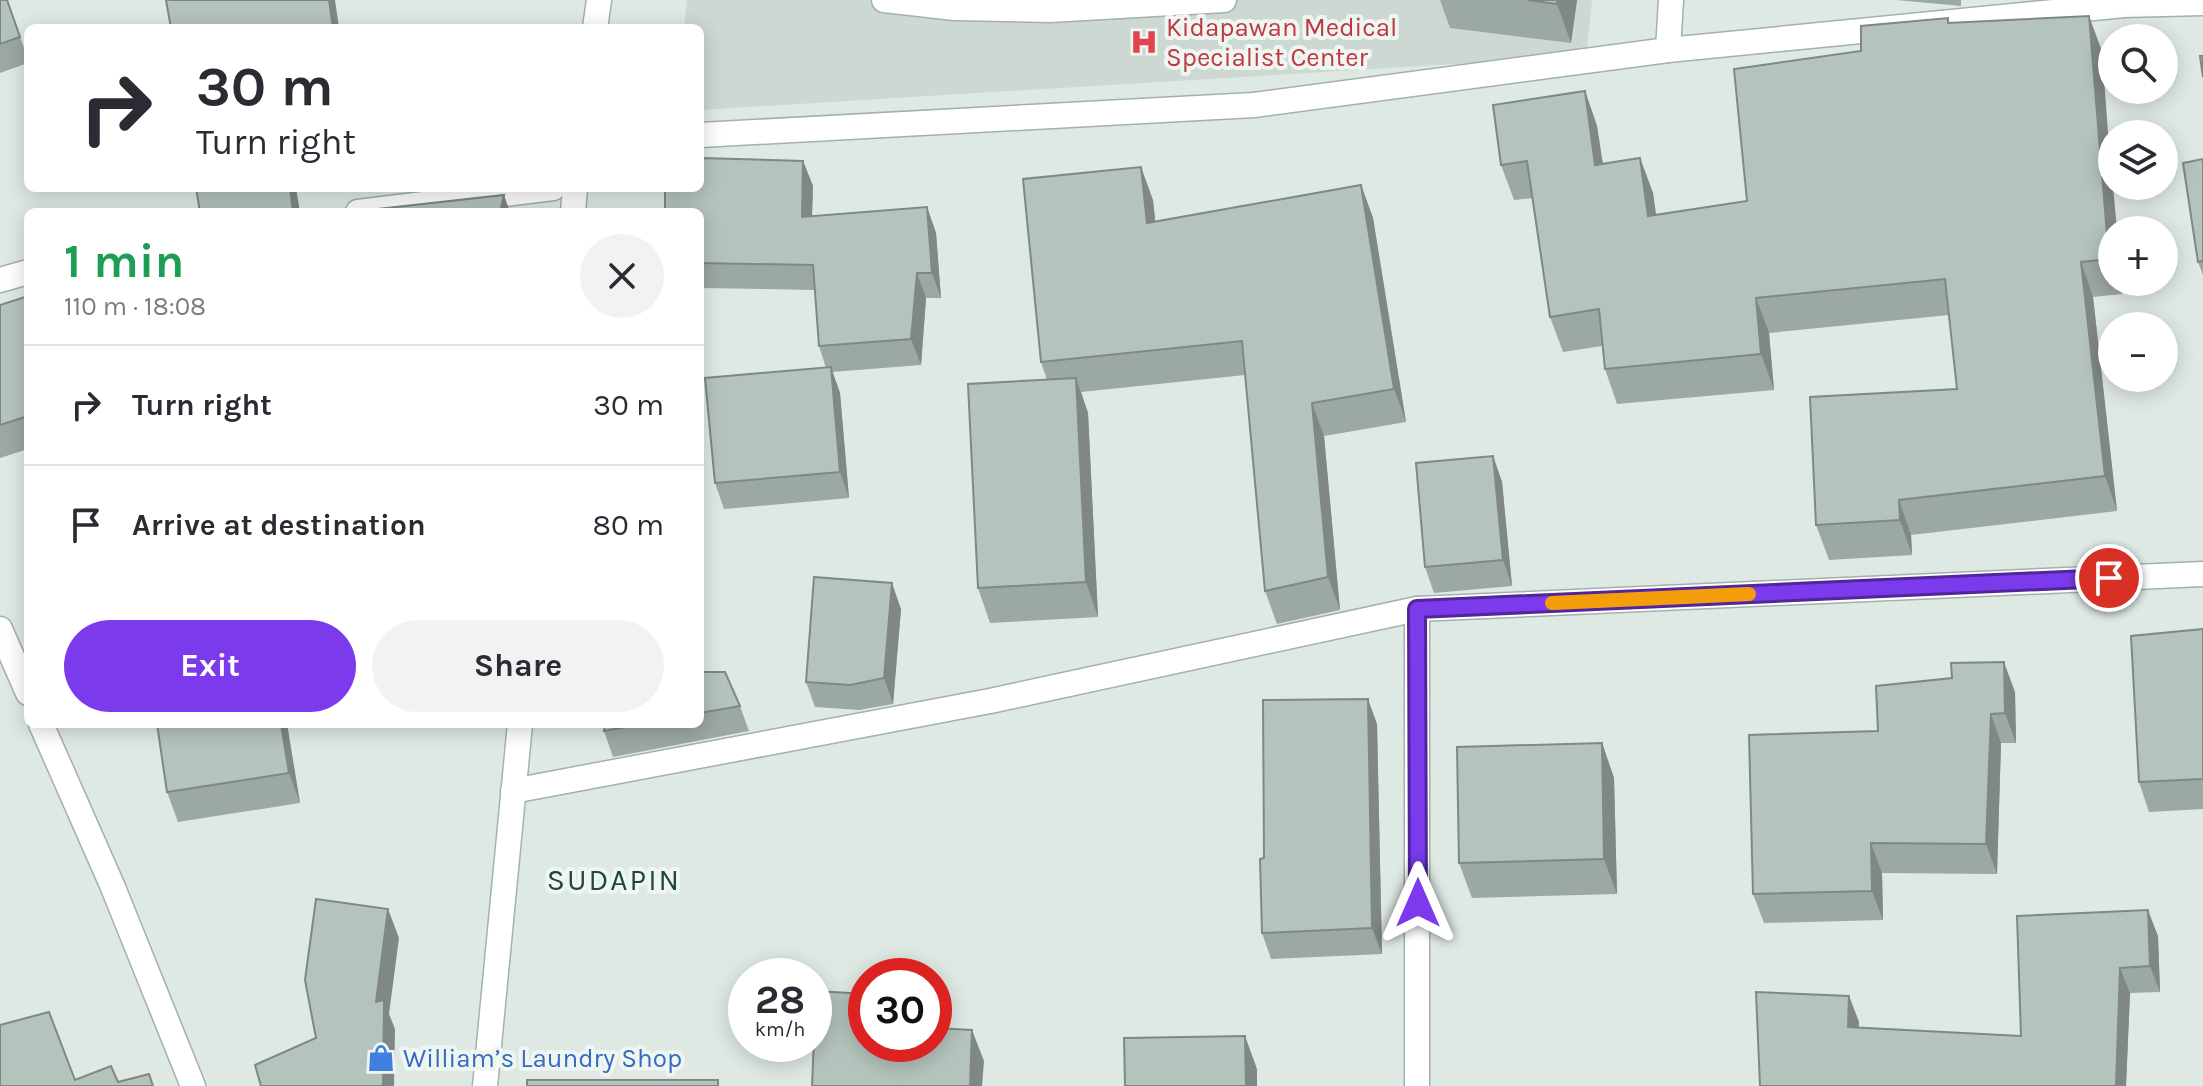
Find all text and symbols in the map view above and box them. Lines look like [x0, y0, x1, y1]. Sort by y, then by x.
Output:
place label: Kidapawan Medical Specialist Center [1166, 12, 1397, 73]
map controls [2098, 24, 2178, 392]
button: search [2098, 24, 2178, 104]
hospital icon: Kidapawan Medical Specialist Center [1129, 27, 1159, 57]
text: 30 m [196, 54, 334, 119]
icon: right [64, 56, 168, 160]
button: layers [2098, 120, 2178, 200]
text: Turn right [196, 121, 356, 163]
button: + [2098, 216, 2178, 296]
text: 1 min [64, 233, 184, 289]
button: close [580, 234, 664, 318]
text: 110 m · 18:08 [64, 291, 206, 322]
button: − [2098, 312, 2178, 392]
icon: right [64, 383, 108, 427]
text: Turn right [132, 387, 272, 423]
text: 30 m [593, 387, 664, 423]
icon: arrive [64, 503, 108, 547]
text: Arrive at destination [132, 507, 426, 543]
text: 80 m [593, 507, 664, 543]
pin [2075, 544, 2143, 612]
icon: arrive [2087, 556, 2131, 600]
button: Exit [64, 620, 356, 712]
button: Share [372, 620, 664, 712]
position arrow [1376, 861, 1460, 945]
district label: SUDAPIN [547, 862, 681, 898]
speed limit sign: 30 [848, 958, 952, 1062]
text: 28 [755, 976, 805, 1023]
text: km/h [755, 1018, 805, 1041]
shop icon: William’s Laundry Shop [366, 1043, 396, 1073]
place label: William’s Laundry Shop [403, 1043, 682, 1074]

